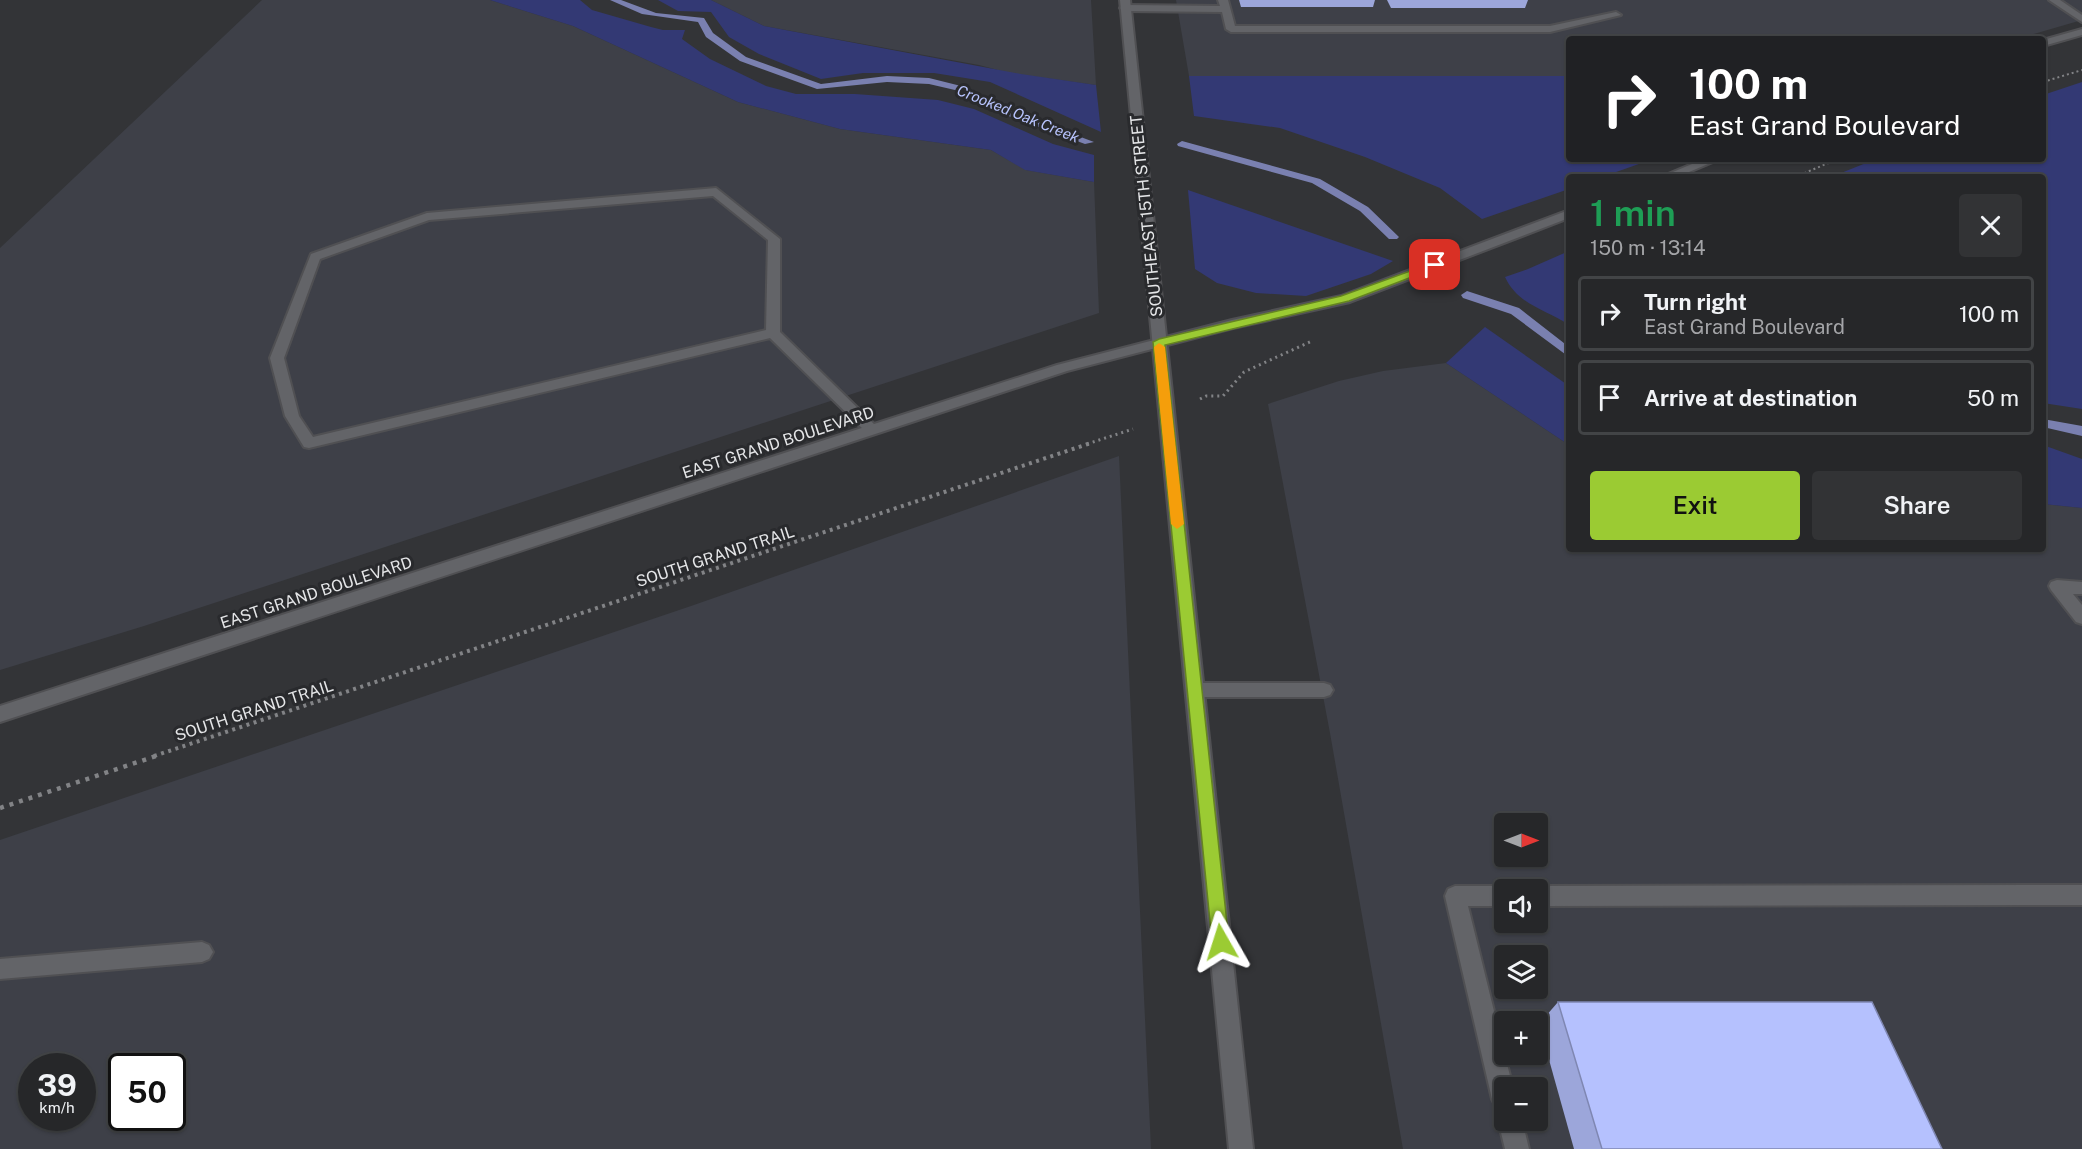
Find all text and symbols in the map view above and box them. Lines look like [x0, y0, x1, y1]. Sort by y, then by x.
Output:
text: 100 m [1689, 59, 1808, 108]
icon: right [1590, 60, 1668, 138]
water label: Crooked Oak Creek [955, 81, 1083, 146]
text: East Grand Boulevard [1689, 109, 1960, 141]
street label: SOUTHEAST 15TH STREET [1126, 114, 1167, 318]
text: 1 min [1590, 192, 1676, 234]
button: close [1959, 194, 2022, 257]
text: 150 m · 13:14 [1590, 236, 1706, 260]
pin [1409, 239, 1460, 290]
icon: arrive [1418, 248, 1451, 281]
text: Turn right [1644, 289, 1747, 315]
icon: right [1593, 297, 1626, 330]
text: 100 m [1959, 301, 2019, 327]
text: East Grand Boulevard [1644, 315, 1845, 339]
icon: arrive [1593, 381, 1626, 414]
text: Arrive at destination [1644, 385, 1857, 411]
text: 50 m [1967, 385, 2019, 411]
street label: EAST GRAND BOULEVARD [680, 402, 877, 483]
button: Exit [1590, 471, 1800, 540]
button: Share [1812, 471, 2022, 540]
street label: SOUTH GRAND TRAIL [634, 522, 797, 591]
street label: EAST GRAND BOULEVARD [218, 552, 415, 633]
street label: SOUTH GRAND TRAIL [173, 676, 336, 745]
north arrow [1494, 813, 1548, 867]
map controls [1494, 813, 1548, 1131]
button: sound [1494, 879, 1548, 933]
position arrow [1189, 910, 1253, 974]
button: layers [1494, 945, 1548, 999]
button: + [1494, 1011, 1548, 1065]
speed limit sign: 50 [108, 1053, 186, 1131]
text: 39 [37, 1067, 77, 1103]
button: − [1494, 1077, 1548, 1131]
text: km/h [39, 1099, 75, 1116]

